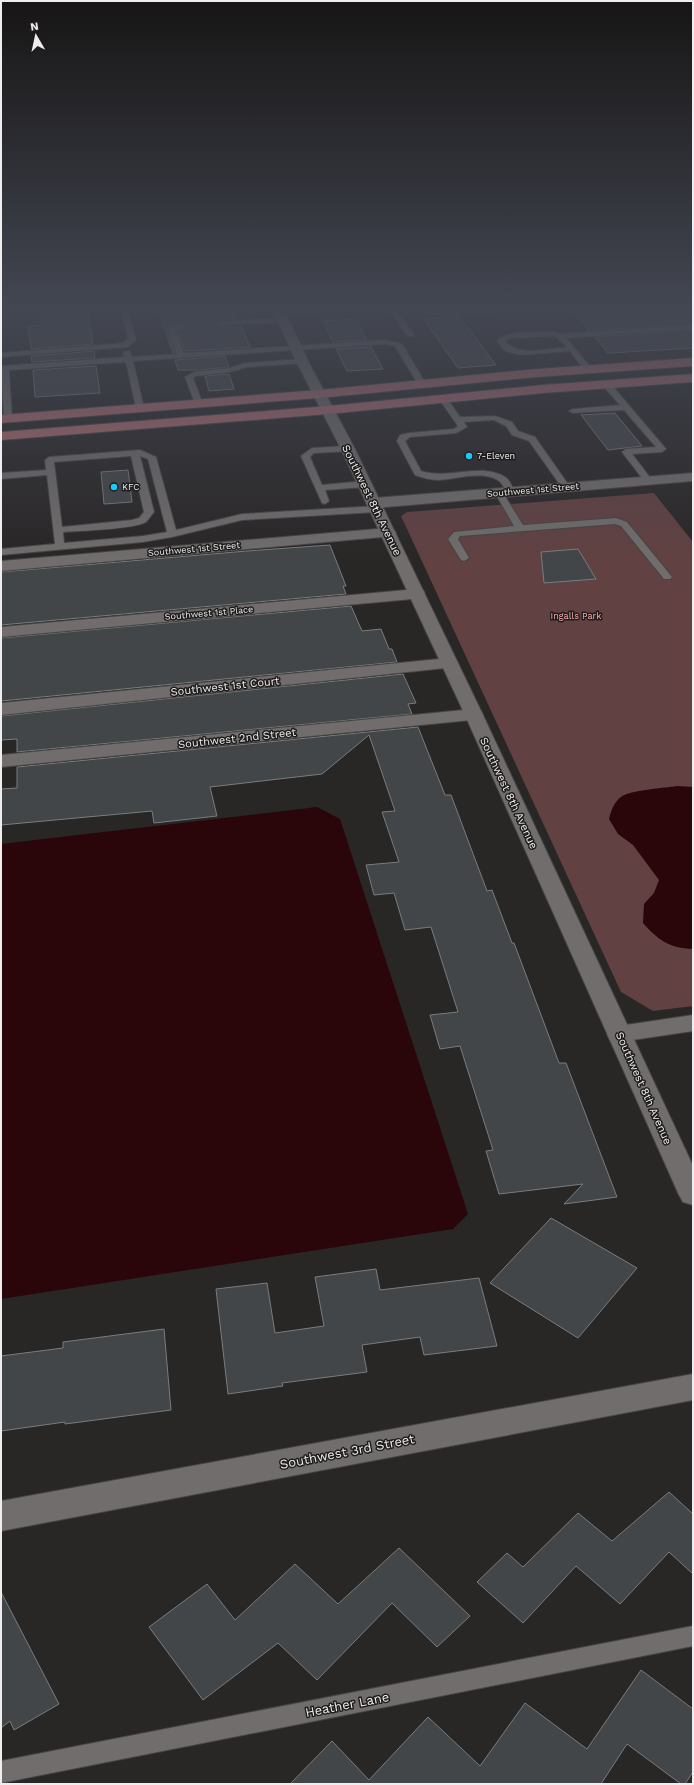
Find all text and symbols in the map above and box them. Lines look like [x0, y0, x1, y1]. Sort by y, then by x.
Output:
north arrow [16, 16, 56, 56]
text: N [29, 20, 40, 34]
street label: Southwest 8th Avenue [339, 443, 404, 558]
marker: 7-Eleven [464, 451, 474, 461]
place label: 7-Eleven [477, 451, 515, 461]
street label: Southwest 1st Street [487, 481, 580, 499]
marker: KFC [109, 482, 119, 492]
place label: KFC [122, 482, 139, 492]
street label: Southwest 1st Street [148, 540, 241, 558]
street label: Southwest 1st Place [164, 604, 254, 622]
park label: Ingalls Park [551, 611, 601, 621]
street label: Southwest 1st Court [170, 674, 280, 699]
street label: Southwest 2nd Street [178, 726, 297, 751]
street label: Southwest 8th Avenue [477, 735, 540, 851]
street label: Southwest 8th Avenue [613, 1030, 674, 1146]
street label: Southwest 3rd Street [279, 1431, 416, 1472]
street label: Heather Lane [304, 1689, 390, 1720]

